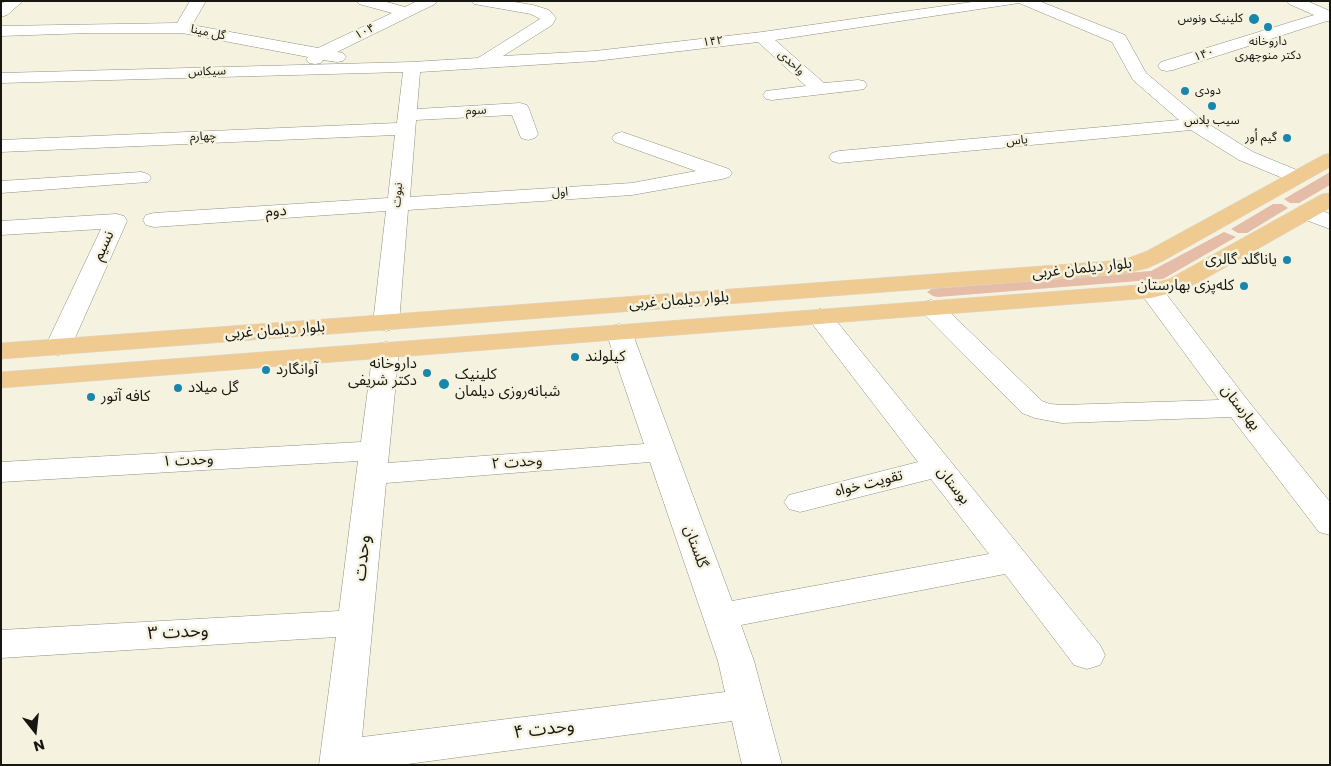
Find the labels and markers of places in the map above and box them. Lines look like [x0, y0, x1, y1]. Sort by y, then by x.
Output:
place label: کلینیک ونوس [1178, 12, 1243, 26]
marker: کلینیک ونوس [1247, 12, 1261, 26]
marker: داروخانه دکتر منوچهری [1262, 21, 1274, 33]
place label: داروخانه دکتر منوچهری [1235, 35, 1301, 63]
place label: دودی [1195, 84, 1221, 98]
marker: دودی [1179, 85, 1191, 97]
marker: سیب پلاس [1206, 100, 1218, 112]
place label: سیب پلاس [1184, 114, 1240, 128]
place label: گیم اُور [1245, 131, 1277, 145]
marker: گیم اُور [1281, 132, 1293, 144]
place label: یاناگلد گالری [1205, 251, 1277, 269]
marker: یاناگلد گالری [1281, 254, 1293, 266]
place label: کله‌پزی بهارستان [1137, 277, 1234, 295]
marker: کله‌پزی بهارستان [1238, 280, 1250, 292]
place label: کیلولند [585, 348, 625, 366]
marker: کیلولند [569, 351, 581, 363]
place label: داروخانه دکتر شریفی [348, 355, 417, 390]
place label: آوانگارد [276, 361, 318, 379]
marker: آوانگارد [260, 364, 272, 376]
place label: کلینیک شبانه‌روزی دیلمان [455, 366, 560, 401]
marker: داروخانه دکتر شریفی [421, 367, 433, 379]
marker: کلینیک شبانه‌روزی دیلمان [437, 377, 451, 391]
place label: گل میلاد [188, 379, 239, 397]
marker: گل میلاد [172, 382, 184, 394]
place label: کافه آتور [101, 388, 150, 406]
marker: کافه آتور [85, 391, 97, 403]

